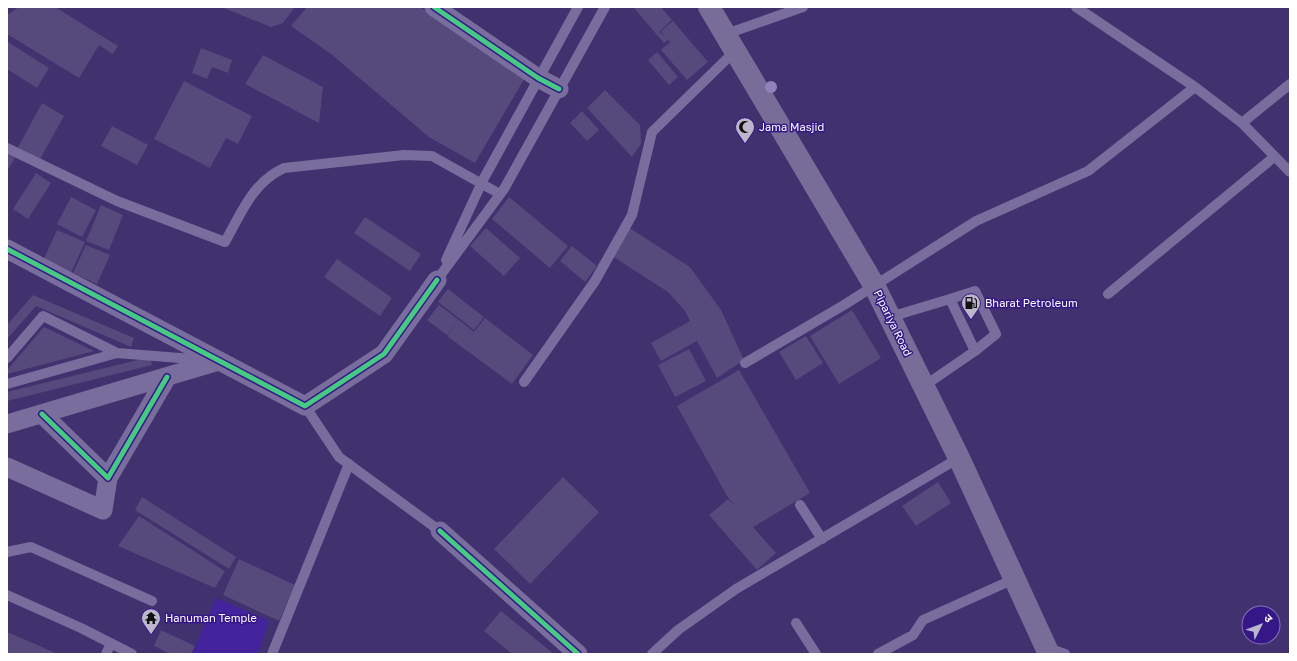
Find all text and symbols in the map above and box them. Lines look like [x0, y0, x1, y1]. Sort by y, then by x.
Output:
mosque icon: Jama Masjid [734, 116, 756, 144]
place label: Jama Masjid [759, 120, 824, 133]
street label: Pipariya Road [872, 288, 915, 358]
fuel station icon: Bharat Petroleum [960, 292, 982, 320]
place label: Bharat Petroleum [985, 296, 1078, 309]
north arrow [1241, 605, 1281, 645]
temple icon: Hanuman Temple [140, 607, 162, 635]
place label: Hanuman Temple [165, 611, 257, 624]
text: उ [1262, 611, 1276, 625]

